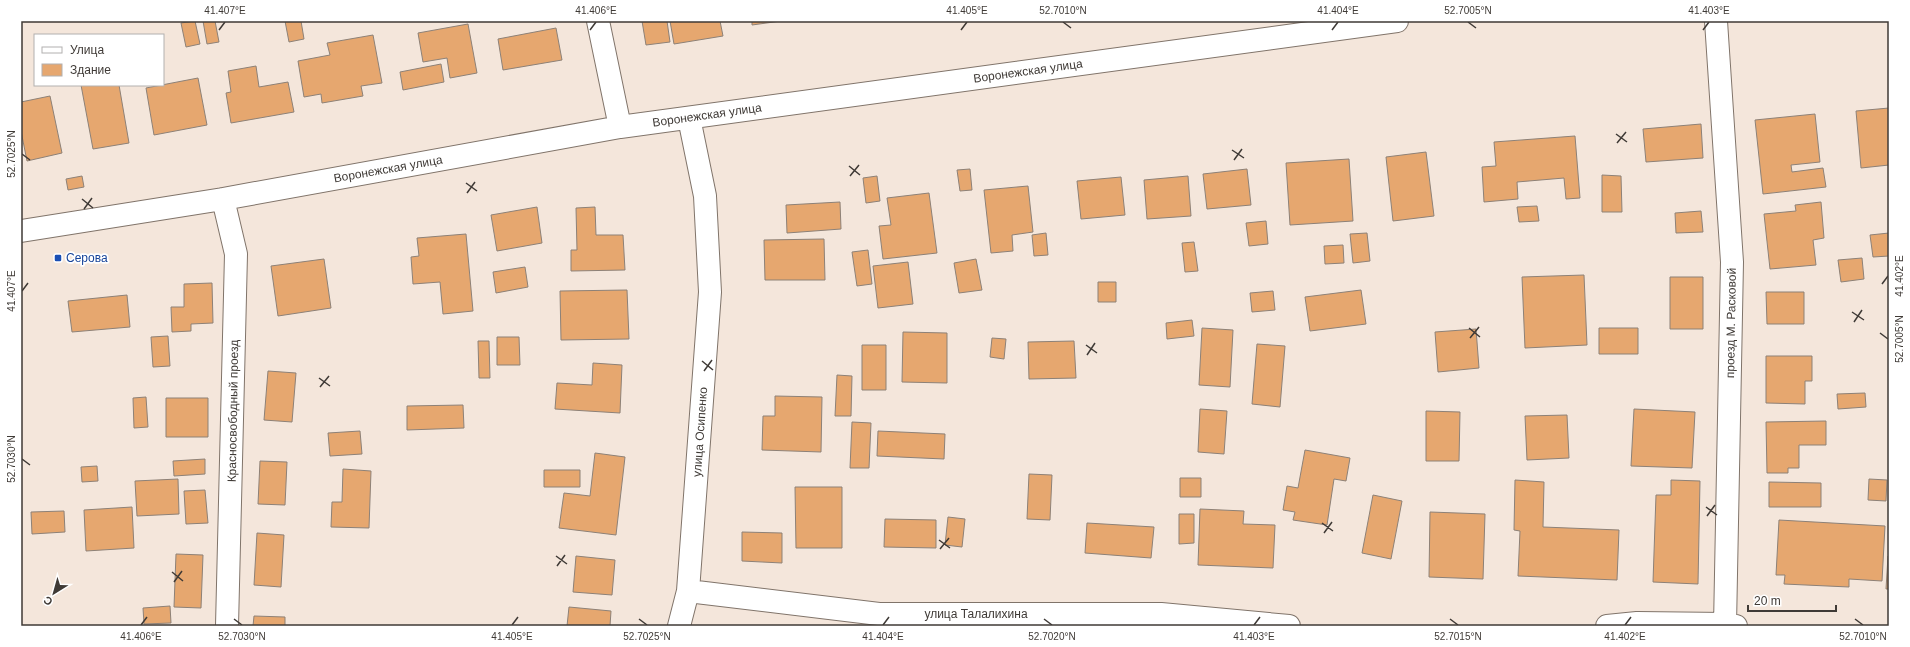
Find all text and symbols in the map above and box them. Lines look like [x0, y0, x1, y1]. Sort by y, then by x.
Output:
text: 41.407°E [204, 5, 246, 16]
text: 41.406°E [575, 5, 617, 16]
text: 41.405°E [946, 5, 988, 16]
text: 52.7010°N [1039, 5, 1087, 16]
text: 41.404°E [1317, 5, 1359, 16]
text: 52.7005°N [1444, 5, 1492, 16]
text: 41.403°E [1688, 5, 1730, 16]
legend [34, 34, 164, 86]
text: Улица [70, 43, 104, 57]
street label: Воронежская улица [972, 56, 1084, 86]
text: Здание [70, 63, 111, 77]
street label: Воронежская улица [651, 100, 763, 130]
text: 52.7025°N [6, 130, 17, 178]
street label: Воронежская улица [333, 152, 444, 185]
place label: Серова [66, 251, 108, 265]
marker: Серова [53, 253, 63, 263]
text: 41.402°E [1894, 255, 1905, 297]
street label: проезд М. Расковой [1723, 268, 1739, 378]
text: 41.407°E [6, 270, 17, 312]
text: 52.7005°N [1894, 315, 1905, 363]
street label: Красносвободный проезд [225, 340, 241, 482]
street label: улица Осипенко [690, 386, 710, 477]
text: 52.7030°N [6, 435, 17, 483]
north arrow [34, 573, 74, 613]
scale bar [1748, 587, 1836, 613]
text: С [41, 594, 55, 608]
text: 20 m [1754, 594, 1781, 608]
street label: улица Талалихина [924, 607, 1028, 621]
text: 41.406°E [120, 631, 162, 642]
text: 52.7030°N [218, 631, 266, 642]
text: 41.405°E [491, 631, 533, 642]
text: 52.7025°N [623, 631, 671, 642]
text: 41.404°E [862, 631, 904, 642]
text: 52.7020°N [1028, 631, 1076, 642]
text: 41.403°E [1233, 631, 1275, 642]
text: 52.7015°N [1434, 631, 1482, 642]
text: 41.402°E [1604, 631, 1646, 642]
text: 52.7010°N [1839, 631, 1887, 642]

